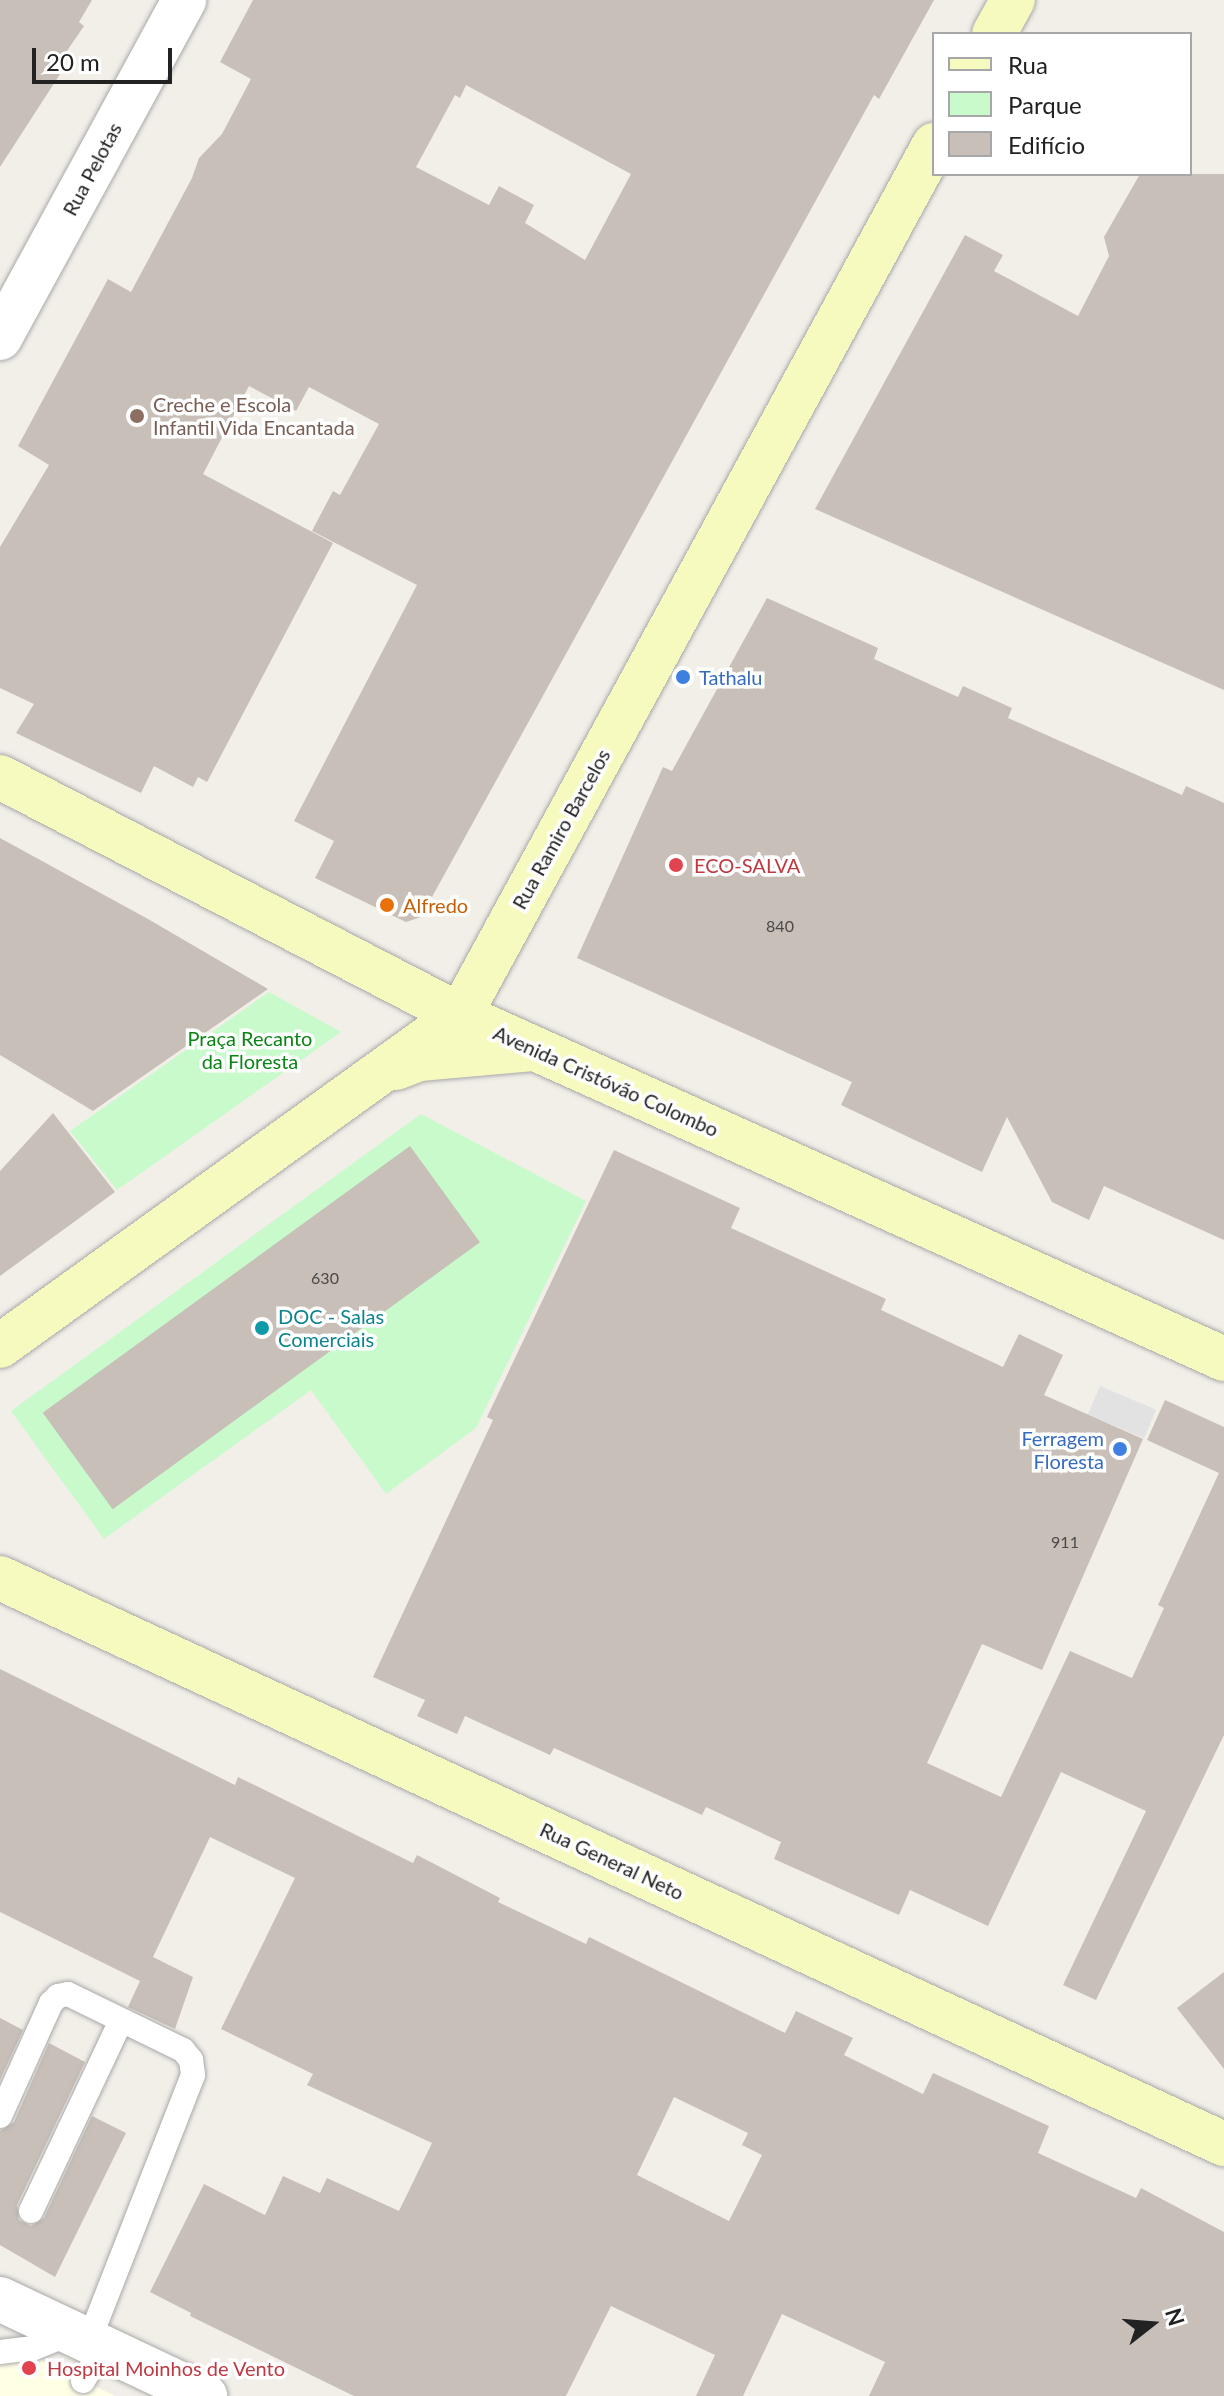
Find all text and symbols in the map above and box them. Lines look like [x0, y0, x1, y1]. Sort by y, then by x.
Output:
scale bar [36, 32, 176, 82]
legend [932, 32, 1192, 176]
text: 20 m [46, 47, 100, 76]
text: Rua [1008, 50, 1048, 79]
text: Parque [1008, 90, 1082, 119]
street label: Rua Pelotas [57, 118, 127, 220]
text: Edifício [1008, 130, 1085, 159]
place label: Creche e Escola Infantil Vida Encantada [153, 392, 355, 439]
marker: Creche e Escola Infantil Vida Encantada [128, 407, 146, 425]
place label: Tathalu [699, 665, 762, 689]
marker: Tathalu [674, 668, 692, 686]
street label: Rua Ramiro Barcelos [507, 745, 615, 913]
place label: ECO-SALVA [694, 853, 800, 877]
marker: ECO-SALVA [665, 854, 687, 876]
place label: Alfredo [403, 893, 468, 917]
marker: Alfredo [378, 896, 396, 914]
house number: 840 [766, 916, 794, 936]
street label: Avenida Cristóvão Colombo [490, 1020, 722, 1142]
park label: Praça Recanto da Floresta [188, 1027, 312, 1074]
house number: 630 [311, 1268, 339, 1288]
place label: DOC - Salas Comerciais [278, 1304, 384, 1351]
marker: DOC - Salas Comerciais [253, 1319, 271, 1337]
place label: Ferragem Floresta [1021, 1426, 1104, 1473]
marker: Ferragem Floresta [1111, 1440, 1129, 1458]
house number: 911 [1051, 1532, 1079, 1552]
street label: Rua General Neto [536, 1817, 688, 1905]
north arrow [1112, 2284, 1192, 2364]
text: N [1160, 2305, 1191, 2329]
place label: Hospital Moinhos de Vento [47, 2356, 286, 2380]
marker: Hospital Moinhos de Vento [18, 2357, 40, 2379]

